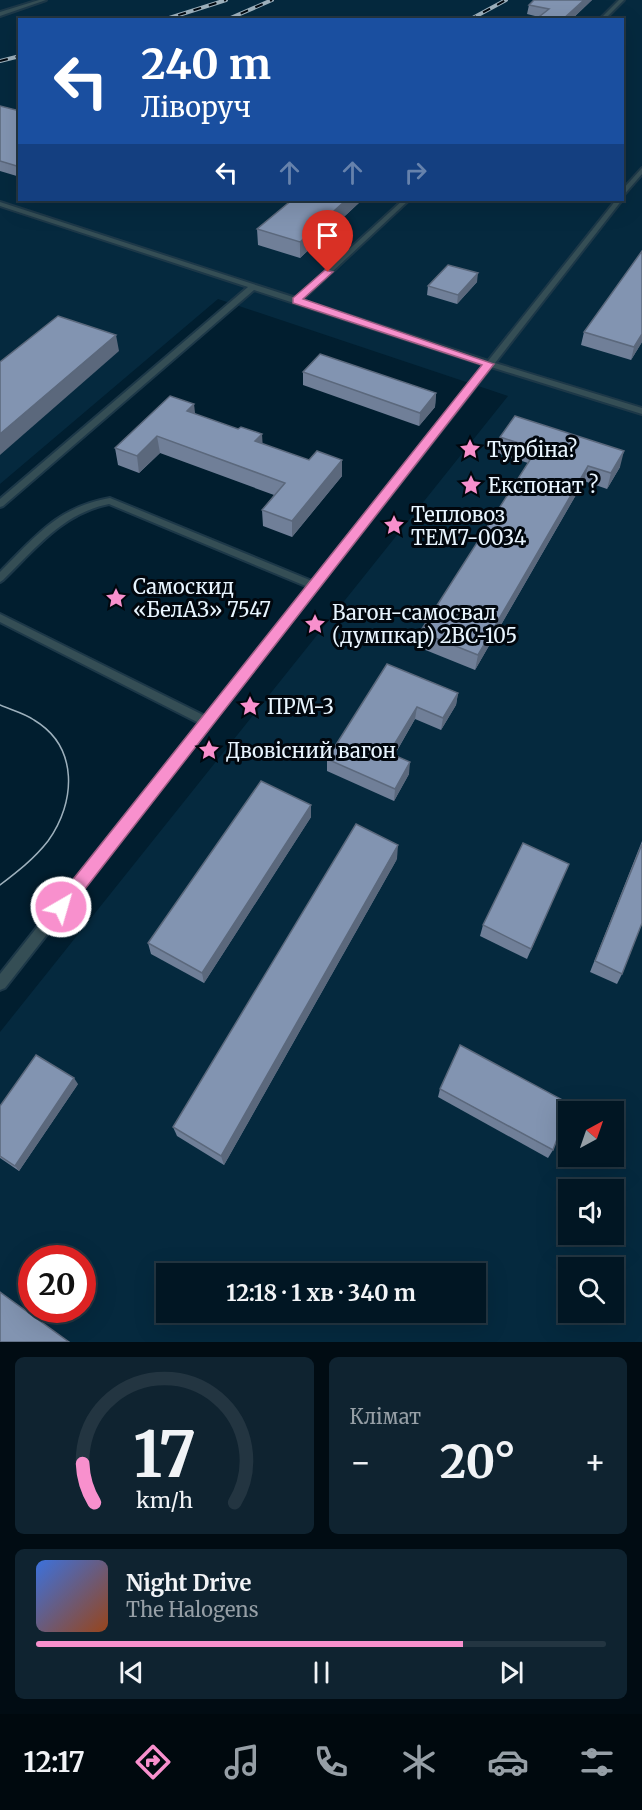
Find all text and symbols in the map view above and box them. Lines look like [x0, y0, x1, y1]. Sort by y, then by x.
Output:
text: 240 m [141, 38, 271, 90]
icon: left [42, 42, 120, 120]
text: Ліворуч [141, 90, 251, 124]
icon: left [210, 156, 243, 189]
icon: ahead [273, 156, 306, 189]
icon: ahead [336, 156, 369, 189]
icon: right [399, 156, 432, 189]
pin [302, 210, 353, 272]
icon: arrive [311, 219, 344, 252]
place icon: Турбіна? [458, 437, 482, 461]
place label: Турбіна? [487, 437, 577, 462]
place icon: Експонат ? [459, 473, 483, 497]
place label: Експонат ? [488, 473, 598, 498]
place label: Тепловоз ТЕМ7-0034 [411, 502, 526, 550]
place icon: Тепловоз ТЕМ7-0034 [382, 513, 406, 537]
place label: Самоскид «БелАЗ» 7547 [133, 574, 271, 622]
place icon: Самоскид «БелАЗ» 7547 [104, 586, 128, 610]
place label: Вагон-самосвал (думпкар) 2ВС-105 [332, 600, 517, 648]
place icon: Вагон-самосвал (думпкар) 2ВС-105 [303, 612, 327, 636]
place icon: ПРМ-3 [238, 694, 262, 718]
place label: ПРМ-3 [267, 694, 334, 719]
place icon: Двовісний вагон [197, 738, 221, 762]
place label: Двовісний вагон [226, 738, 396, 763]
position arrow [29, 875, 93, 939]
north arrow [558, 1101, 624, 1167]
map controls [558, 1101, 624, 1323]
button: sound [558, 1179, 624, 1245]
speed limit sign: 20 [18, 1245, 96, 1323]
button: search [558, 1257, 624, 1323]
text: 12:18 · 1 хв · 340 m [226, 1279, 416, 1307]
text: Клімат [350, 1404, 421, 1429]
text: 17 [133, 1416, 196, 1494]
text: 20° [440, 1434, 516, 1490]
text: − [350, 1442, 372, 1483]
text: + [584, 1442, 606, 1483]
text: km/h [136, 1487, 193, 1514]
text: Night Drive [126, 1569, 251, 1597]
text: The Halogens [126, 1597, 258, 1622]
icon: previous [115, 1656, 148, 1689]
icon: pause [305, 1656, 338, 1689]
icon: next [495, 1656, 528, 1689]
icon: directions [132, 1741, 174, 1783]
icon: music [221, 1741, 263, 1783]
icon: phone [310, 1741, 352, 1783]
icon: climate [398, 1741, 440, 1783]
icon: car [487, 1741, 529, 1783]
icon: filters [576, 1741, 618, 1783]
text: 12:17 [23, 1745, 85, 1779]

